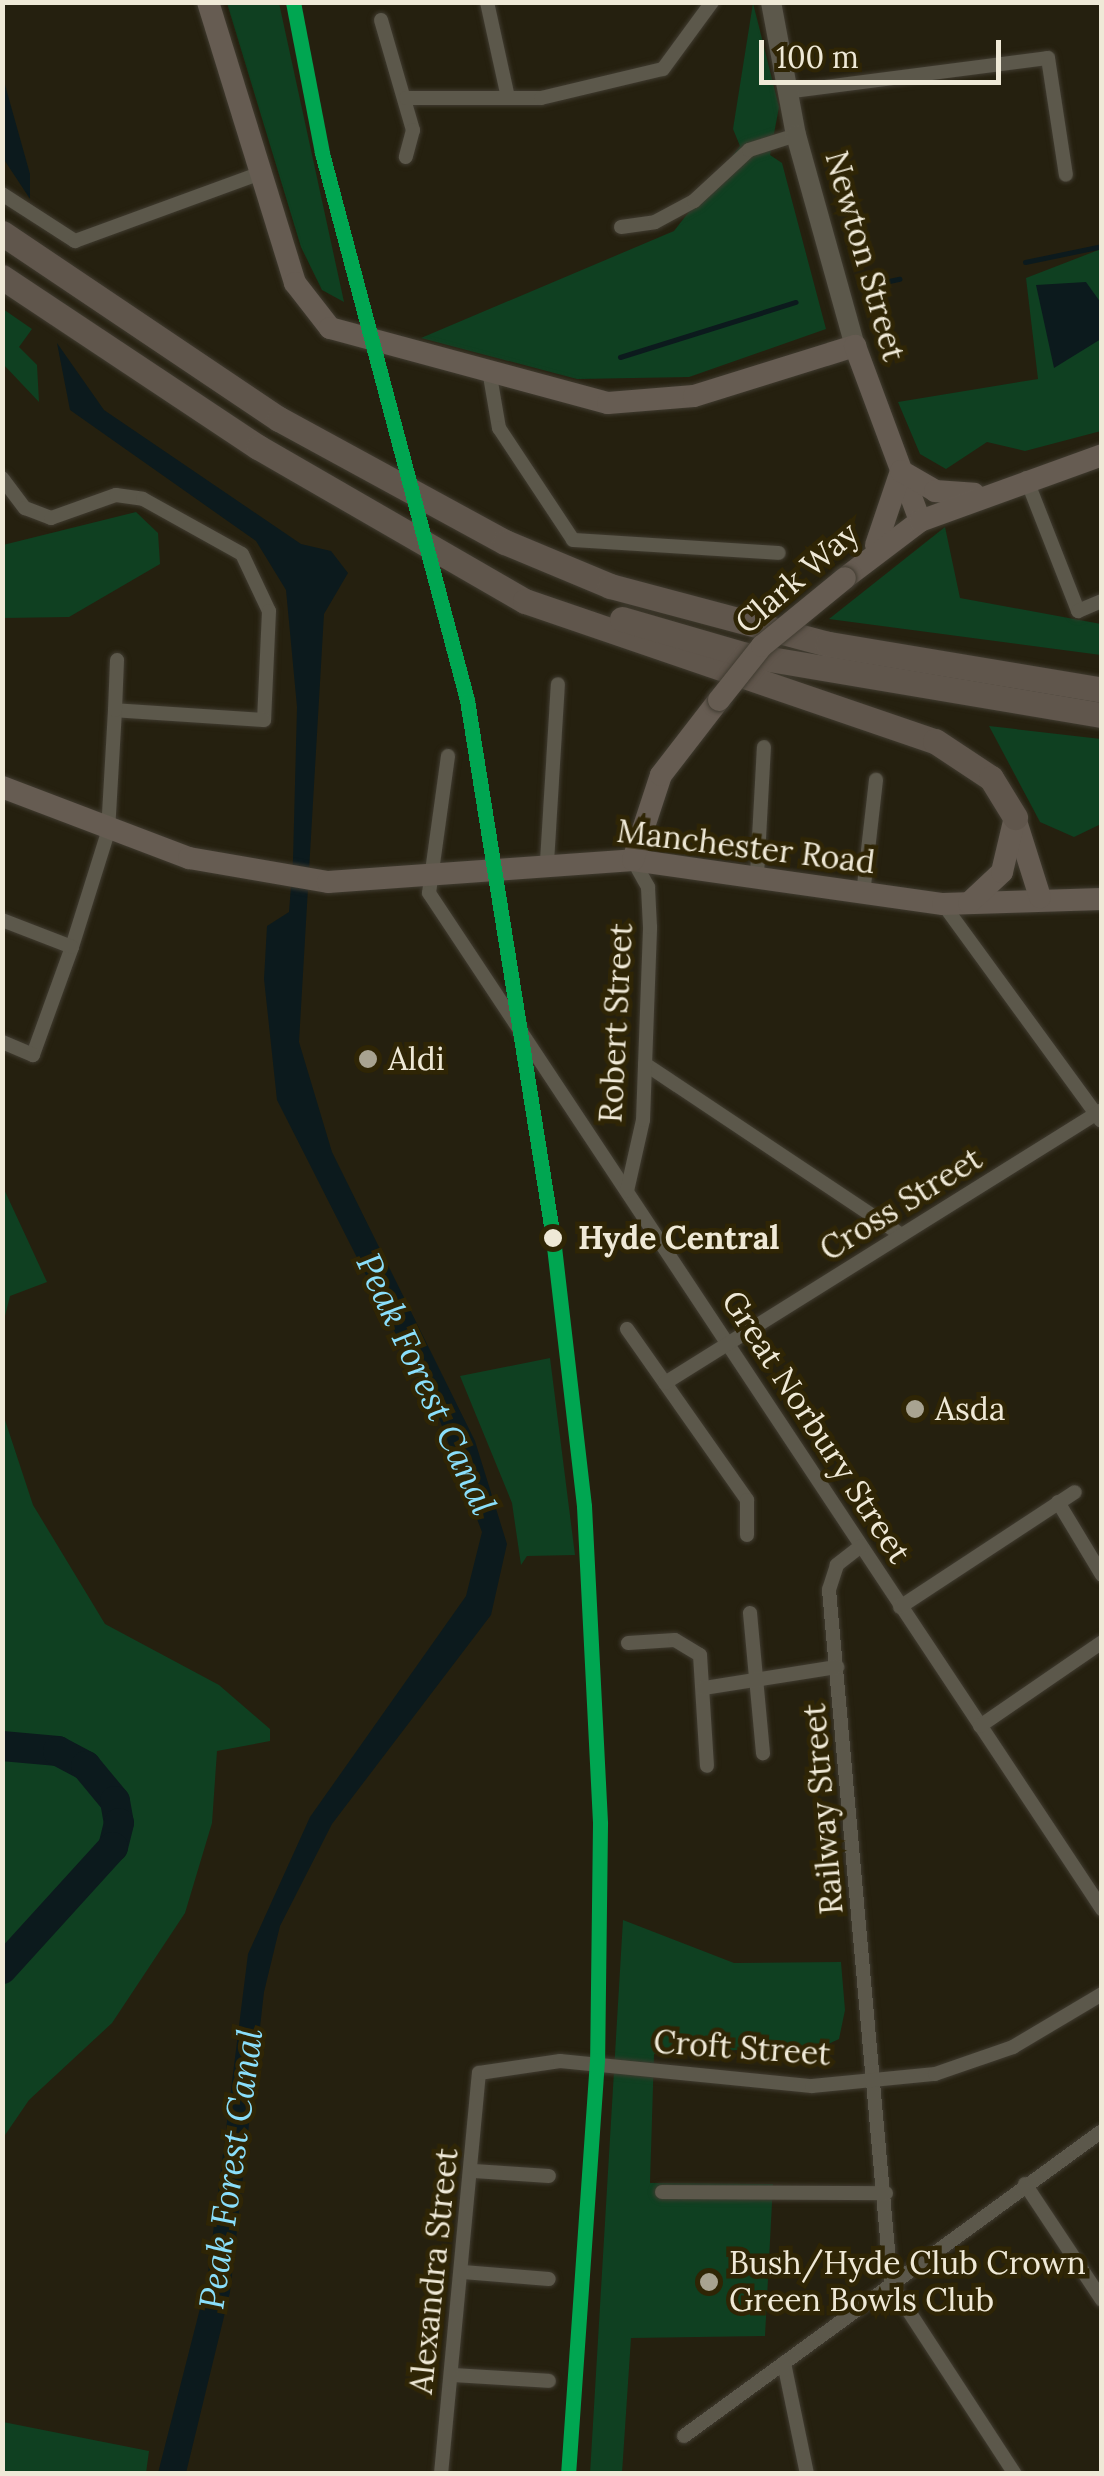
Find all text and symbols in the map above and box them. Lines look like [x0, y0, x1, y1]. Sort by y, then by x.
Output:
scale bar [764, 20, 1006, 82]
text: 100 m [776, 38, 859, 76]
street label: Newton Street [817, 147, 913, 365]
street label: Clark Way [728, 514, 866, 642]
street label: Manchester Road [615, 812, 877, 882]
street label: Robert Street [592, 922, 640, 1124]
place label: Aldi [388, 1040, 445, 1078]
marker: Aldi [357, 1048, 379, 1070]
street label: Cross Street [813, 1139, 989, 1269]
place label: Hyde Central [578, 1219, 779, 1257]
marker: Hyde Central [537, 1222, 569, 1254]
water label: Peak Forest Canal [347, 1247, 505, 1521]
street label: Great Norbury Street [714, 1284, 918, 1570]
place label: Asda [935, 1390, 1005, 1428]
marker: Asda [904, 1398, 926, 1420]
street label: Railway Street [795, 1702, 851, 1916]
street label: Croft Street [652, 2023, 832, 2073]
water label: Peak Forest Canal [191, 2026, 271, 2312]
street label: Alexandra Street [402, 2146, 466, 2396]
place label: Bush/Hyde Club Crown Green Bowls Club [729, 2245, 1086, 2320]
marker: Bush/Hyde Club Crown Green Bowls Club [698, 2271, 720, 2293]

